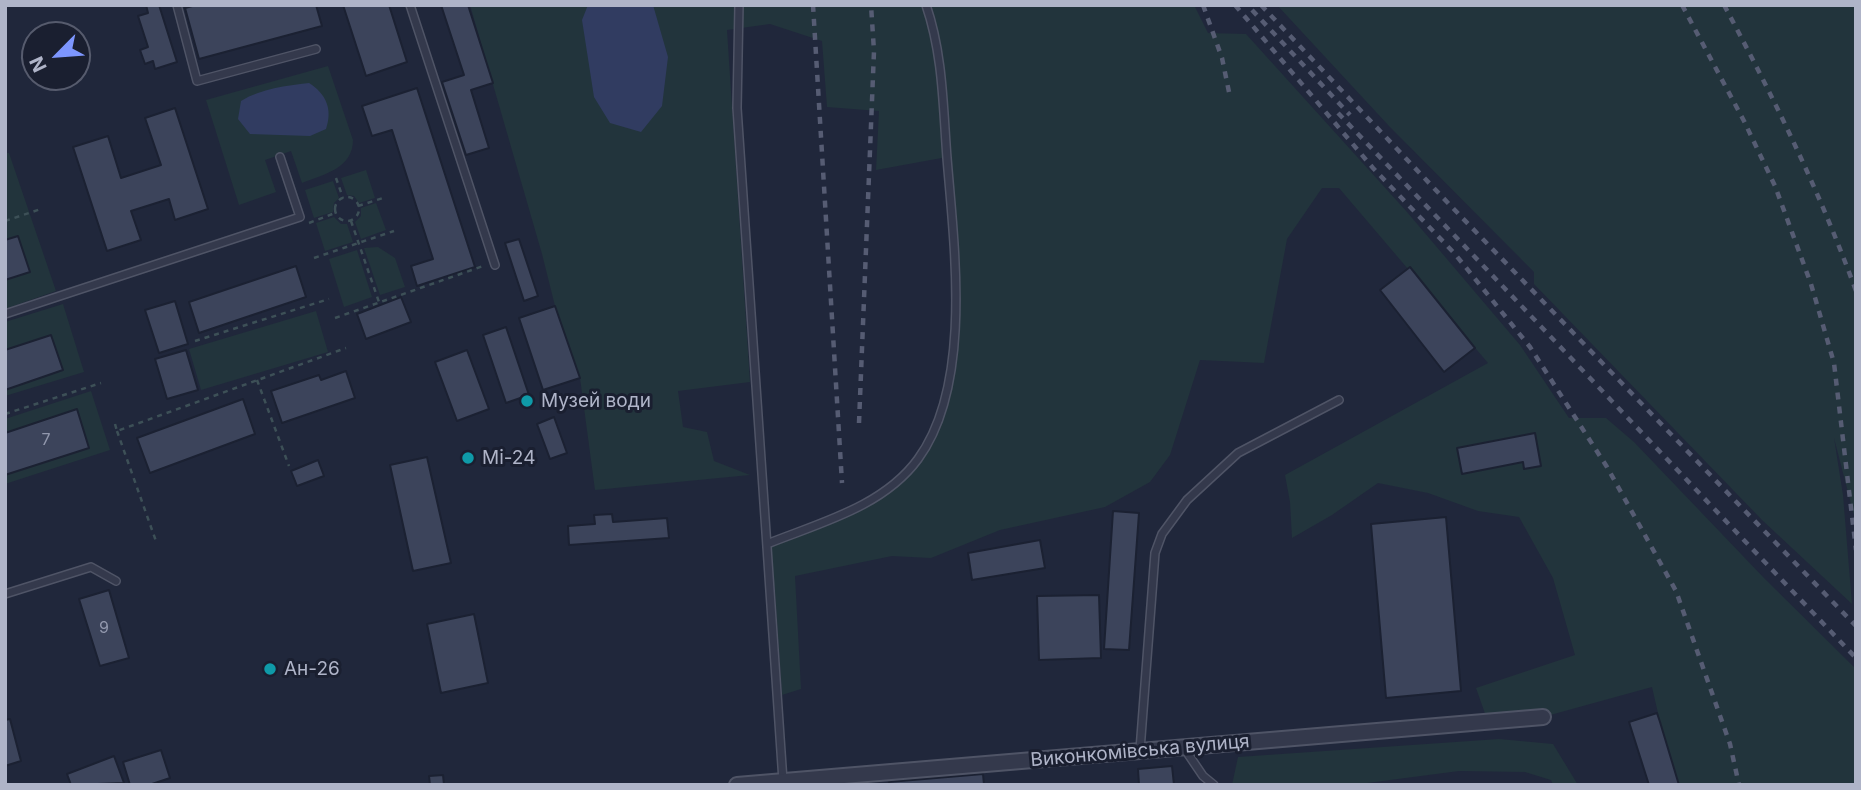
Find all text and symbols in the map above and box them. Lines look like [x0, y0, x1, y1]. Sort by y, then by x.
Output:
north arrow [21, 21, 91, 91]
text: N [25, 53, 52, 76]
place label: Музей води [541, 390, 651, 412]
marker: Музей води [519, 393, 535, 409]
house number: 7 [41, 430, 51, 450]
place label: Мі-24 [482, 447, 535, 469]
marker: Мі-24 [460, 450, 476, 466]
house number: 9 [99, 618, 109, 638]
place label: Ан-26 [284, 658, 340, 680]
marker: Ан-26 [262, 661, 278, 677]
street label: Виконкомівська вулиця [1030, 730, 1250, 772]

